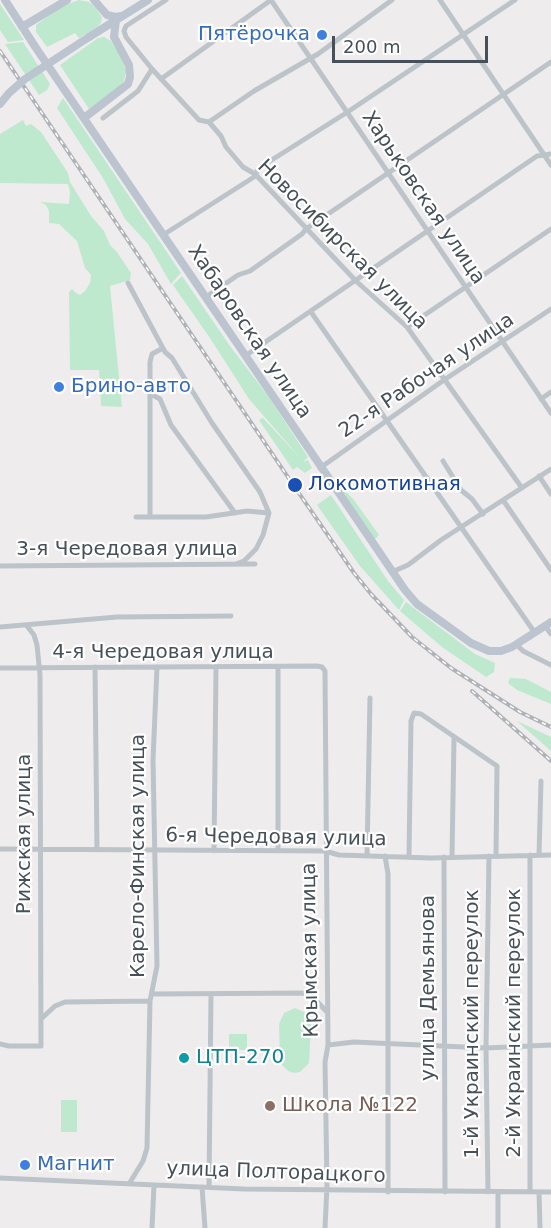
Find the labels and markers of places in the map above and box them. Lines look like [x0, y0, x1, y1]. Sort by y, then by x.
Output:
place label: Пятёрочка [198, 23, 310, 47]
marker: Пятёрочка [315, 28, 329, 42]
place label: Брино-авто [71, 375, 191, 399]
marker: Брино-авто [52, 380, 66, 394]
place label: Локомотивная [308, 473, 461, 497]
marker: Локомотивная [286, 476, 304, 494]
place label: ЦТП-270 [196, 1046, 284, 1070]
marker: ЦТП-270 [177, 1051, 191, 1065]
place label: Школа №122 [282, 1094, 418, 1118]
marker: Школа №122 [263, 1099, 277, 1113]
place label: Магнит [37, 1153, 115, 1177]
marker: Магнит [18, 1158, 32, 1172]

